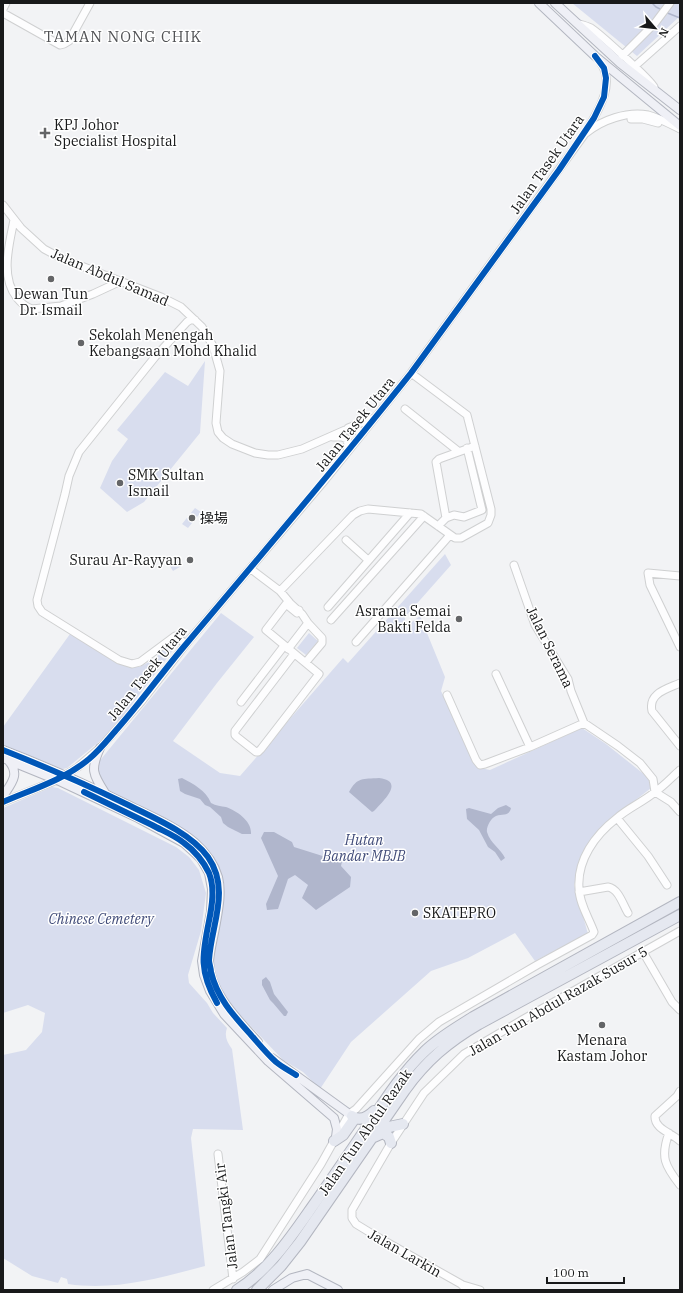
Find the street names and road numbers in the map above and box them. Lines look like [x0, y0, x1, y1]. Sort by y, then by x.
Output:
street label: Jalan Tasek Utara [506, 111, 588, 217]
street label: Jalan Abdul Samad [48, 244, 172, 310]
street label: Jalan Tasek Utara [311, 373, 399, 475]
street label: Jalan Serama [522, 603, 578, 691]
street label: Jalan Tasek Utara [103, 622, 191, 724]
street label: Jalan Tun Abdul Razak Susur 5 [465, 942, 651, 1060]
street label: Jalan Tun Abdul Razak [314, 1065, 416, 1199]
street label: Jalan Tangki Air [210, 1161, 241, 1270]
street label: Jalan Larkin [365, 1225, 445, 1281]

